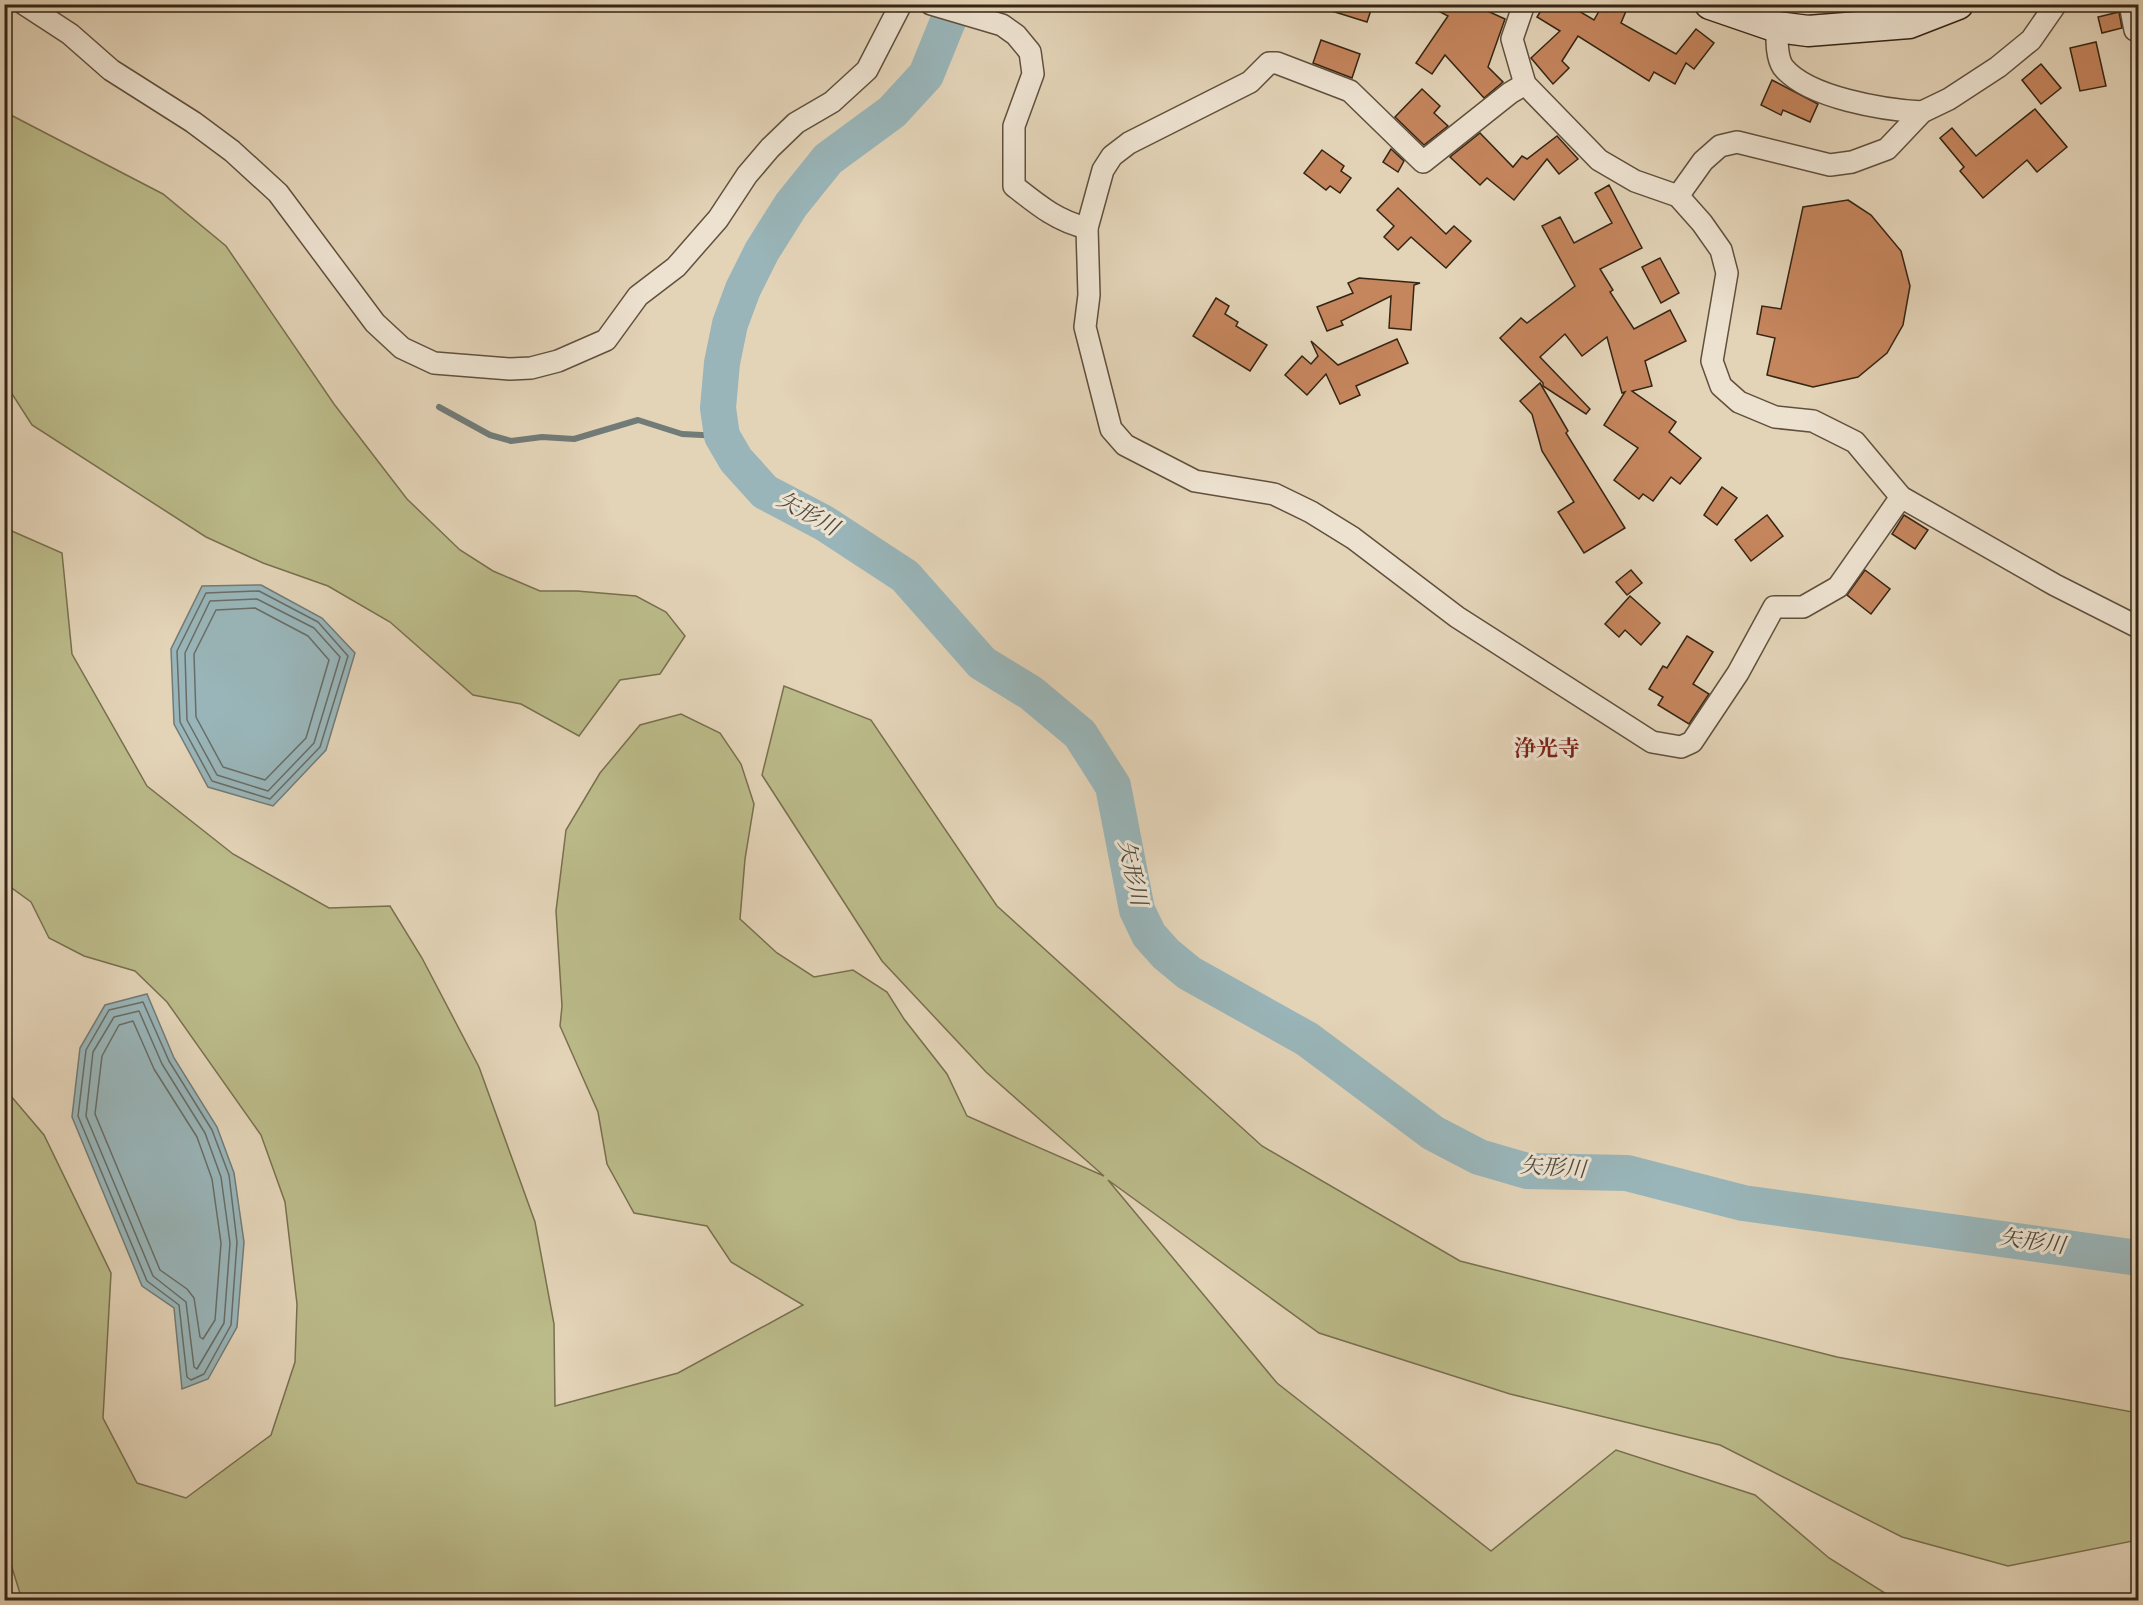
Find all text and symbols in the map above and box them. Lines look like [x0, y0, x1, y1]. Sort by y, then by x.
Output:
water label: 矢形川 [771, 485, 845, 546]
district label: 浄光寺 [1514, 735, 1580, 766]
water label: 矢形川 [1109, 837, 1153, 910]
water label: 矢形川 [1519, 1151, 1589, 1187]
water label: 矢形川 [1997, 1223, 2069, 1263]

